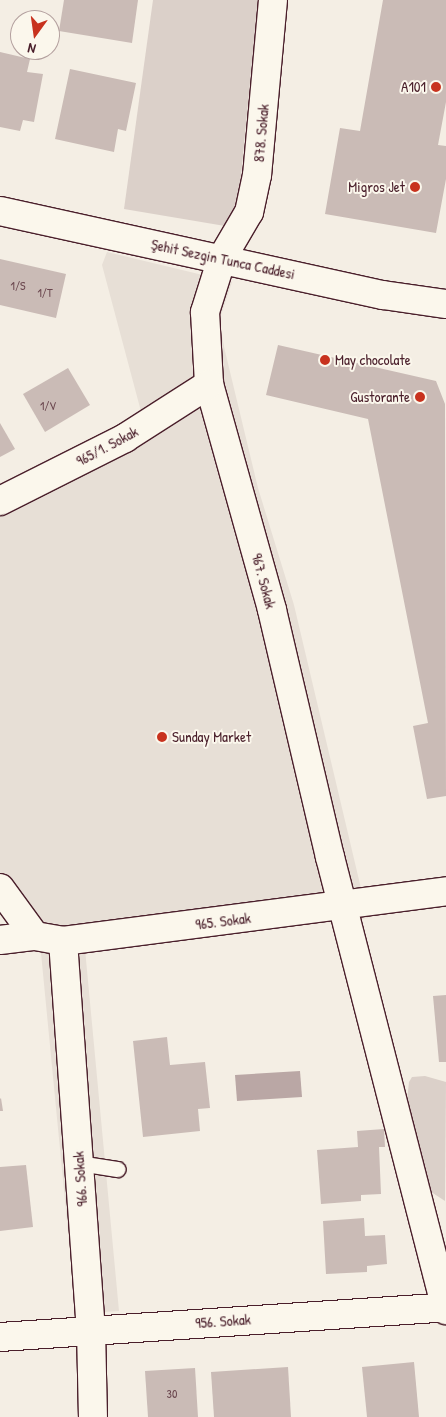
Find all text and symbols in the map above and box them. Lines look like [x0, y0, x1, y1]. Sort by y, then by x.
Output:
north arrow [10, 10, 60, 60]
text: N [26, 39, 37, 59]
place label: A101 [401, 78, 426, 96]
marker: A101 [430, 81, 442, 93]
street label: 878. Sokak [249, 103, 273, 163]
place label: Migros Jet [348, 178, 405, 196]
marker: Migros Jet [409, 181, 421, 193]
street label: Şehit Sezgin Tunca Caddesi [149, 235, 297, 283]
house number: 1/S [11, 279, 25, 293]
house number: 1/T [37, 286, 53, 300]
place label: May chocolate [335, 351, 411, 369]
marker: May chocolate [319, 354, 331, 366]
place label: Gustorante [350, 388, 410, 406]
marker: Gustorante [414, 391, 426, 403]
house number: 1/V [40, 399, 56, 413]
street label: 965/1. Sokak [73, 422, 141, 470]
street label: 967. Sokak [248, 551, 280, 611]
place label: Sunday Market [172, 728, 251, 746]
marker: Sunday Market [156, 731, 168, 743]
street label: 965. Sokak [194, 909, 252, 933]
street label: 966. Sokak [69, 1151, 91, 1207]
street label: 956. Sokak [195, 1310, 251, 1332]
house number: 30 [167, 1387, 177, 1401]

